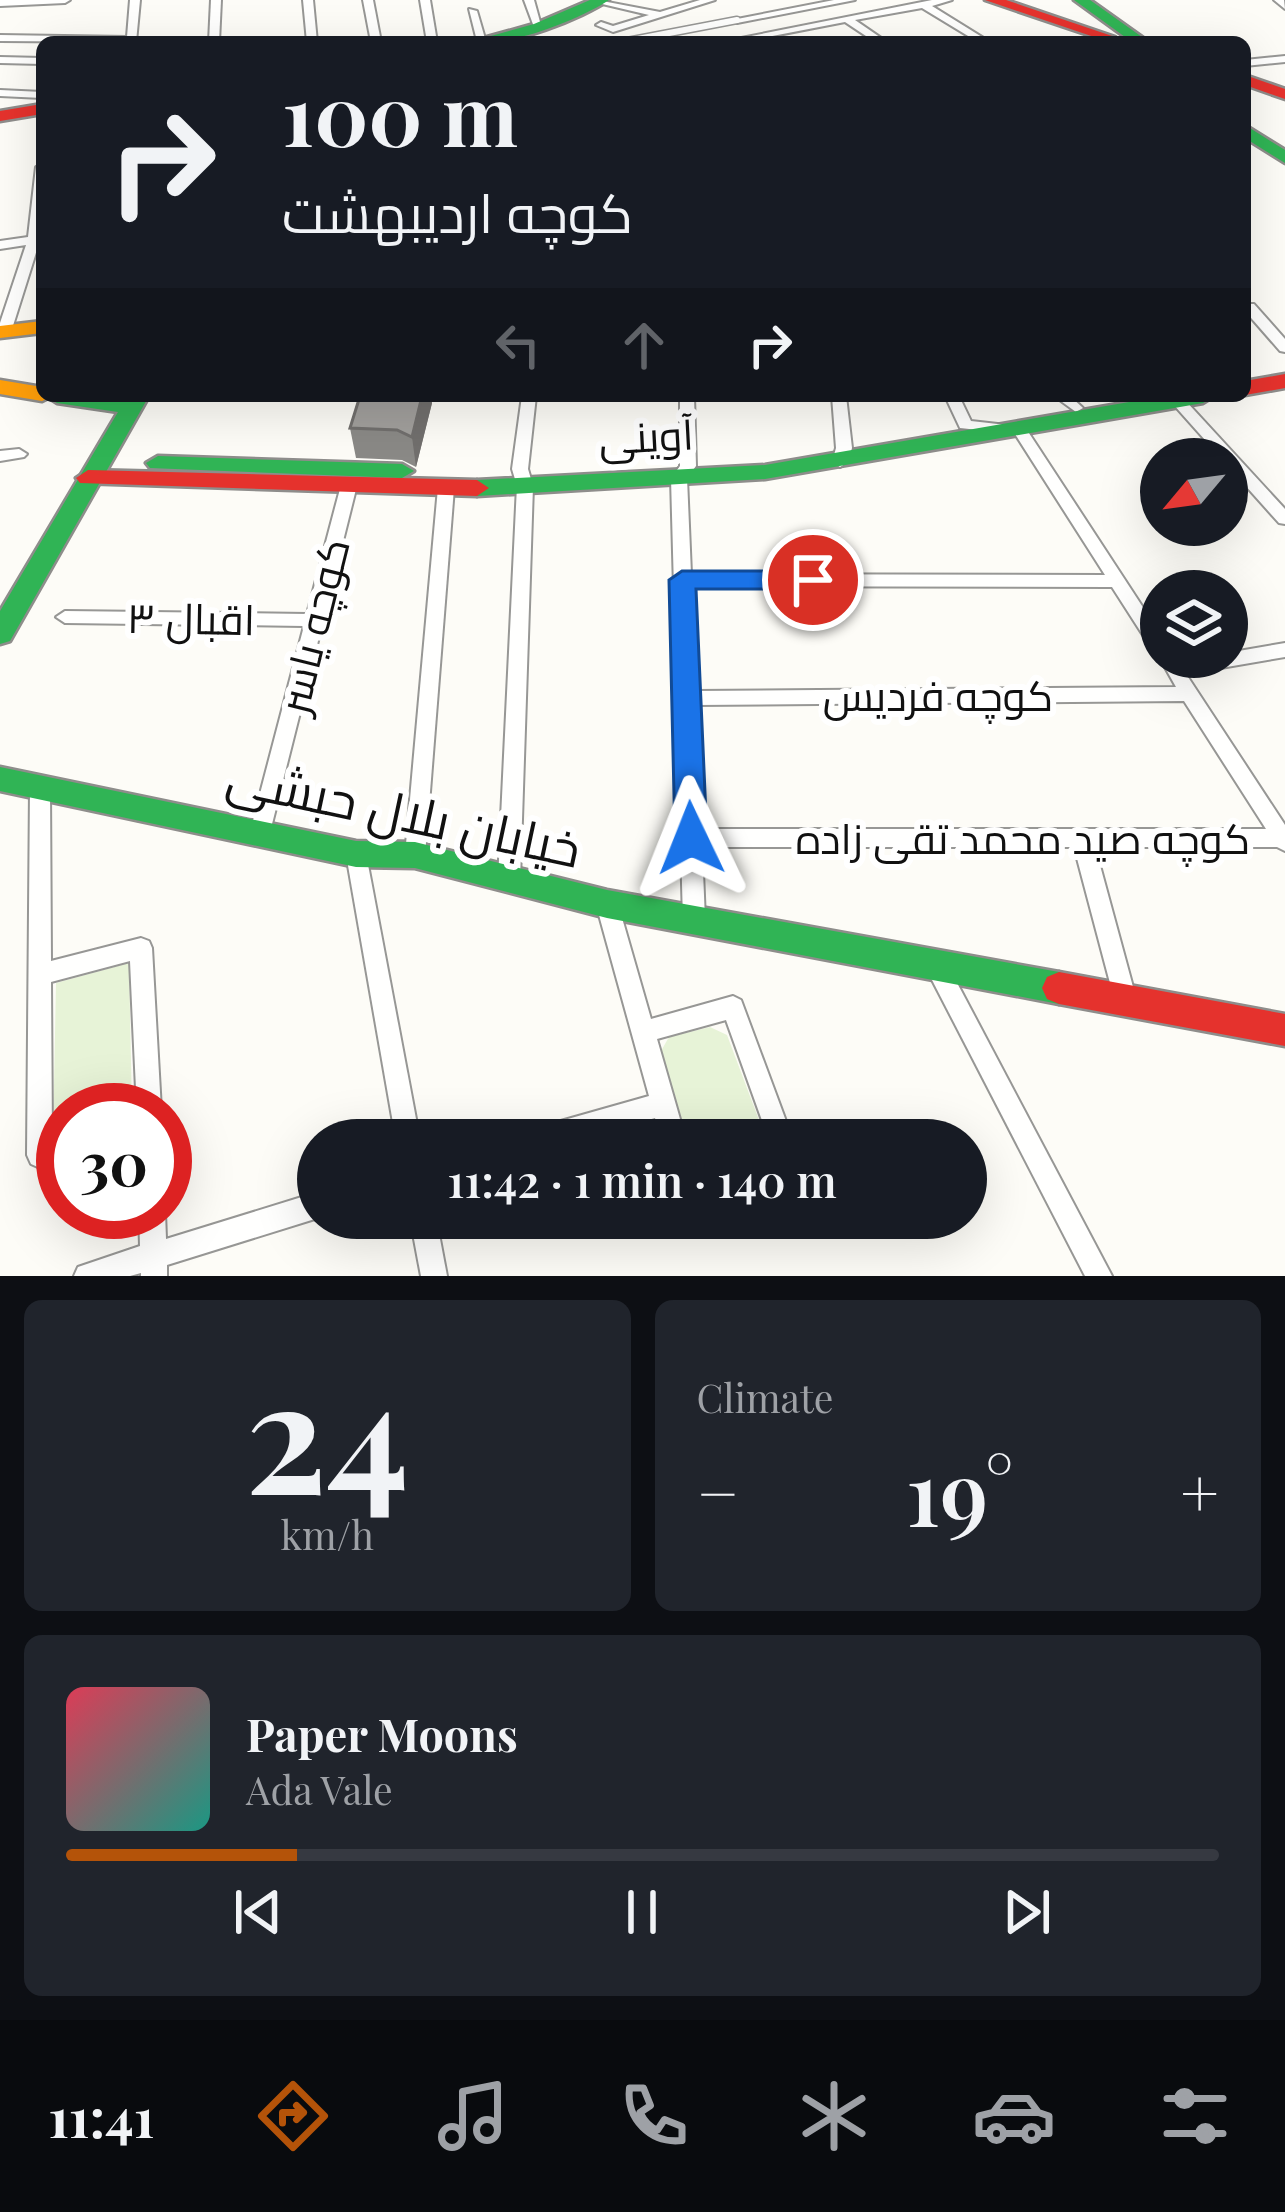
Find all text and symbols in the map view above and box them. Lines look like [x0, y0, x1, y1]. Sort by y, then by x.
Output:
text: 100 m [282, 56, 518, 168]
icon: right [84, 84, 240, 240]
text: کوچه اردیبهشت [282, 175, 633, 247]
icon: left [485, 312, 551, 378]
icon: ahead [611, 312, 677, 378]
icon: right [737, 312, 803, 378]
street label: آوینی [597, 405, 695, 465]
north arrow [1140, 438, 1248, 546]
map controls [1140, 438, 1248, 678]
pin [762, 529, 864, 631]
street label: کوچه یاسر [263, 532, 363, 721]
icon: arrive [780, 547, 846, 613]
button: layers [1140, 570, 1248, 678]
street label: اقبال ۳ [126, 588, 256, 646]
street label: کوچه فردیس [823, 666, 1053, 724]
street label: خیابان بلال حبشی [221, 739, 588, 881]
position arrow [628, 775, 754, 901]
street label: کوچه صید محمد تقی زاده [796, 809, 1250, 867]
speed limit sign: 30 [36, 1083, 192, 1239]
text: 11:42 · 1 min · 140 m [447, 1149, 837, 1209]
text: 24 [245, 1326, 409, 1534]
text: Climate [697, 1371, 834, 1423]
text: 19° [906, 1430, 1014, 1550]
text: − [697, 1447, 739, 1535]
text: + [1180, 1447, 1219, 1535]
text: km/h [280, 1508, 374, 1560]
text: Paper Moons [246, 1703, 518, 1763]
text: Ada Vale [246, 1763, 393, 1815]
icon: previous [225, 1879, 291, 1945]
icon: pause [609, 1879, 675, 1945]
icon: next [994, 1879, 1060, 1945]
icon: directions [251, 2074, 335, 2158]
icon: music [431, 2074, 515, 2158]
icon: phone [612, 2074, 696, 2158]
icon: climate [792, 2074, 876, 2158]
icon: car [972, 2074, 1056, 2158]
icon: filters [1153, 2074, 1237, 2158]
text: 11:41 [48, 2080, 154, 2152]

